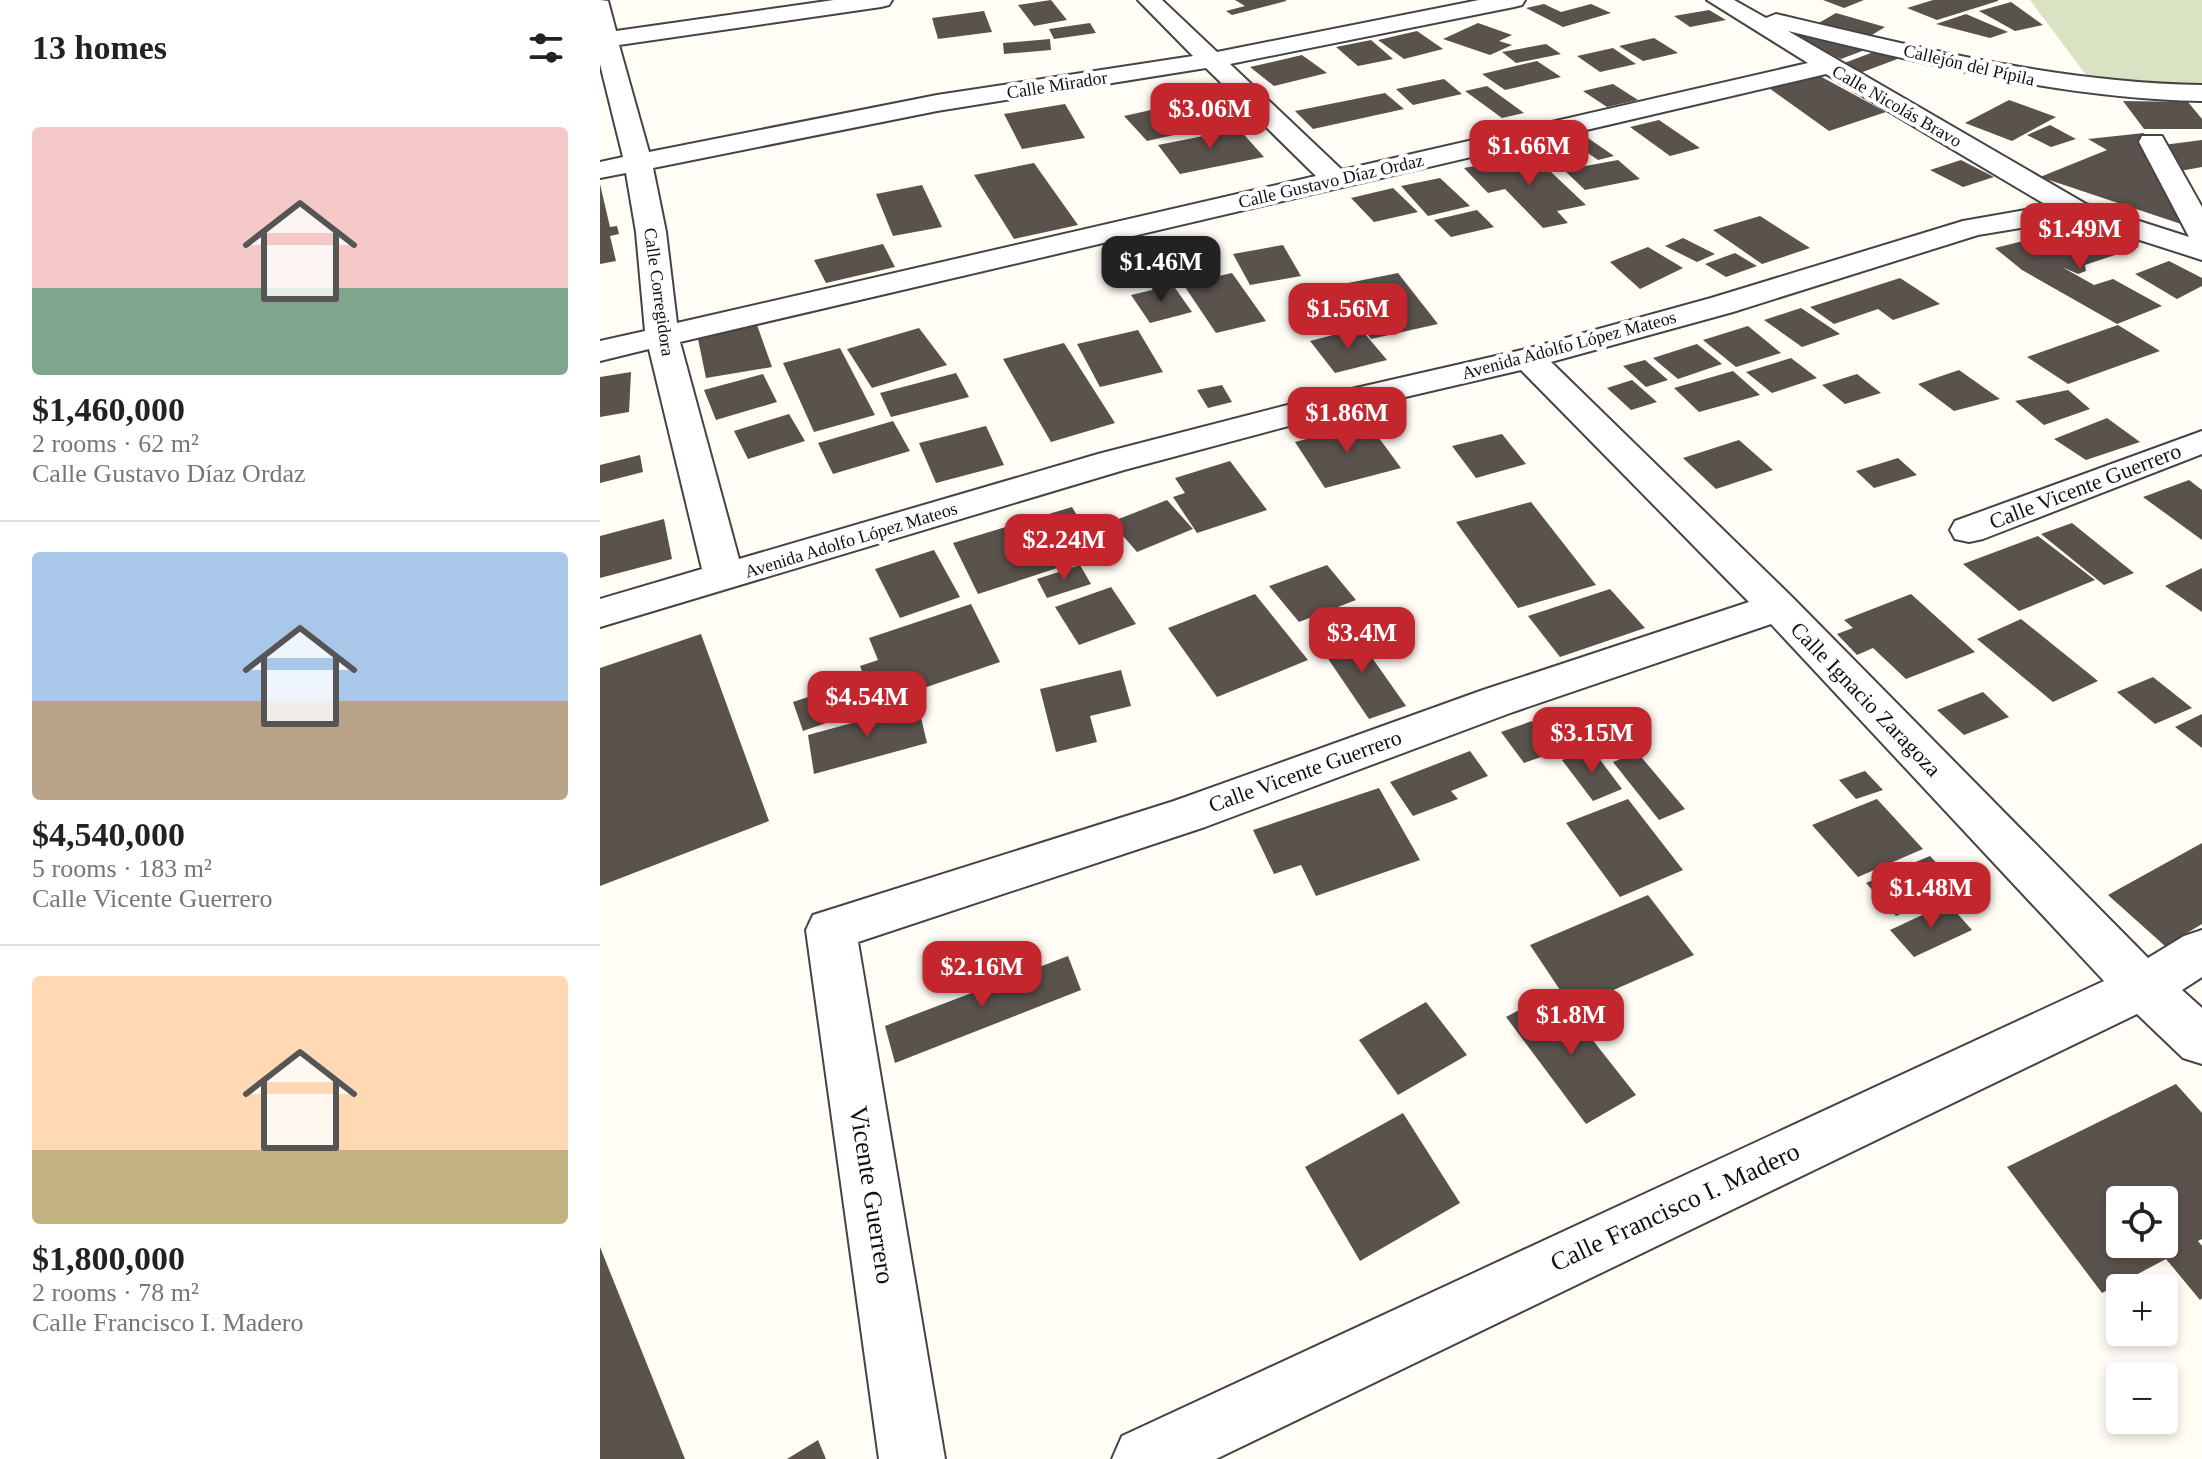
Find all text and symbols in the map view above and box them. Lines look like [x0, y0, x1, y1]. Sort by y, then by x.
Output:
icon: filters [524, 26, 568, 70]
text: 13 homes [32, 29, 167, 66]
street label: Callejón del Pípila [1901, 40, 2037, 90]
street label: Calle Nicolás Bravo [1829, 61, 1965, 151]
street label: Calle Mirador [1005, 67, 1109, 103]
pin: $3.06M [1145, 83, 1275, 151]
text: $3.06M [1168, 94, 1252, 123]
pin: $1.66M [1464, 120, 1594, 188]
text: $1.66M [1487, 131, 1571, 160]
street label: Calle Gustavo Díaz Ordaz [1236, 150, 1426, 212]
icon: home [228, 179, 372, 323]
pin: $1.49M [2015, 203, 2145, 271]
text: $1.49M [2038, 214, 2122, 243]
street label: Calle Corregidora [640, 227, 678, 357]
pin: $1.46M [1096, 236, 1226, 304]
text: $1.46M [1119, 247, 1203, 276]
pin: $1.56M [1283, 283, 1413, 351]
text: $1.56M [1306, 294, 1390, 323]
street label: Avenida Adolfo López Mateos [1460, 307, 1678, 383]
pin: $1.86M [1282, 387, 1412, 455]
text: $1,460,000 [32, 391, 185, 428]
text: $1.86M [1305, 398, 1389, 427]
text: 2 rooms · 62 m² [32, 429, 199, 458]
street label: Calle Vicente Guerrero [1986, 438, 2184, 534]
text: Calle Gustavo Díaz Ordaz [32, 459, 306, 488]
street label: Avenida Adolfo López Mateos [742, 498, 960, 582]
pin: $2.24M [999, 514, 1129, 582]
text: $2.24M [1022, 525, 1106, 554]
icon: home [228, 604, 372, 748]
pin: $3.4M [1306, 607, 1418, 675]
street label: Calle Ignacio Zaragoza [1786, 617, 1946, 782]
text: $3.4M [1327, 618, 1397, 647]
pin: $4.54M [802, 671, 932, 739]
text: $4.54M [825, 682, 909, 711]
pin: $3.15M [1527, 707, 1657, 775]
text: $3.15M [1550, 718, 1634, 747]
street label: Calle Vicente Guerrero [1205, 724, 1405, 818]
text: $4,540,000 [32, 816, 185, 853]
text: 5 rooms · 183 m² [32, 854, 212, 883]
pin: $1.48M [1866, 862, 1996, 930]
text: $1.48M [1889, 873, 1973, 902]
text: Calle Vicente Guerrero [32, 884, 273, 913]
pin: $2.16M [917, 941, 1047, 1009]
text: $2.16M [940, 952, 1024, 981]
pin: $1.8M [1515, 989, 1627, 1057]
text: $1.8M [1536, 1000, 1606, 1029]
icon: home [228, 1028, 372, 1172]
street label: Vicente Guerrero [844, 1104, 900, 1286]
street label: Calle Francisco I. Madero [1546, 1136, 1804, 1278]
map controls [2106, 1186, 2178, 1434]
button: locate [2106, 1186, 2178, 1258]
text: $1,800,000 [32, 1240, 185, 1277]
button: + [2106, 1274, 2178, 1346]
text: 2 rooms · 78 m² [32, 1278, 199, 1307]
text: Calle Francisco I. Madero [32, 1308, 303, 1337]
button: − [2106, 1362, 2178, 1434]

